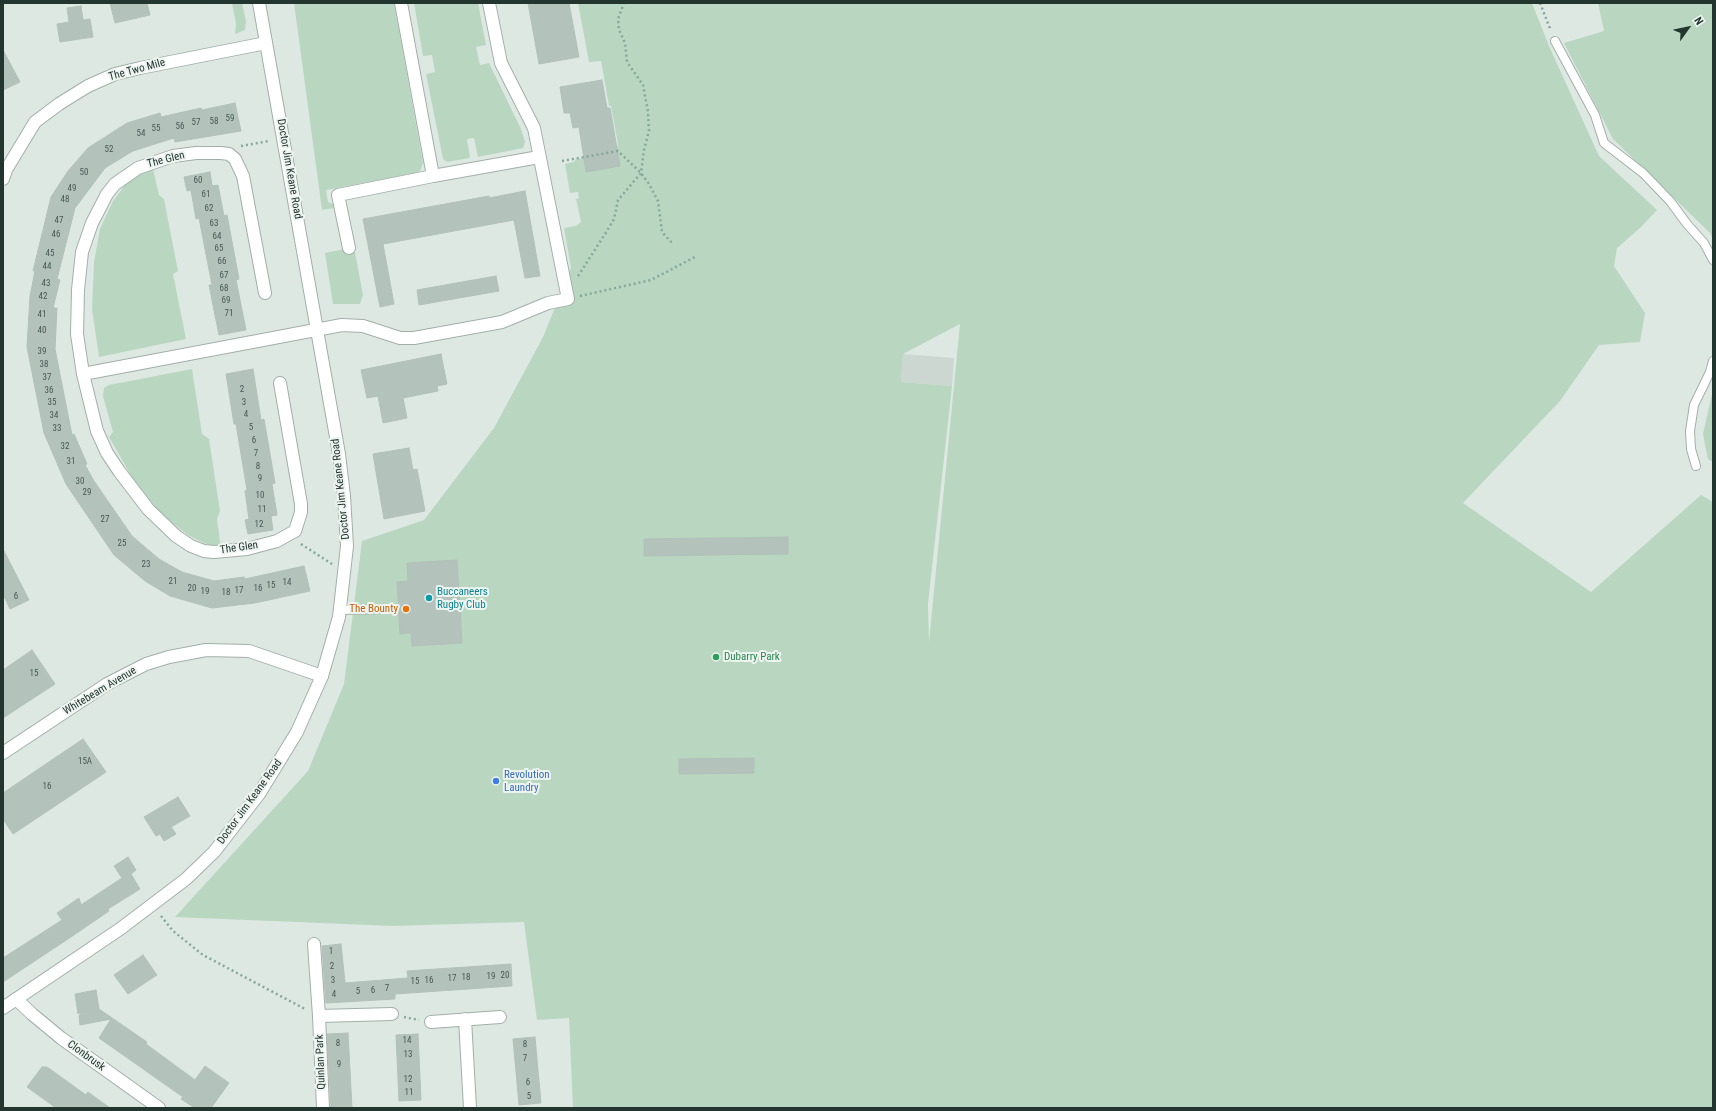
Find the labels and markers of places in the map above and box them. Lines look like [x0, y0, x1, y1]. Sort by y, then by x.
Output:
place label: Buccaneers Rugby Club [437, 585, 488, 611]
marker: Buccaneers Rugby Club [424, 593, 434, 603]
place label: The Bounty [349, 602, 398, 616]
marker: The Bounty [401, 604, 411, 614]
place label: Dubarry Park [724, 650, 780, 664]
marker: Dubarry Park [711, 652, 721, 662]
place label: Revolution Laundry [504, 768, 550, 794]
marker: Revolution Laundry [491, 776, 501, 786]

